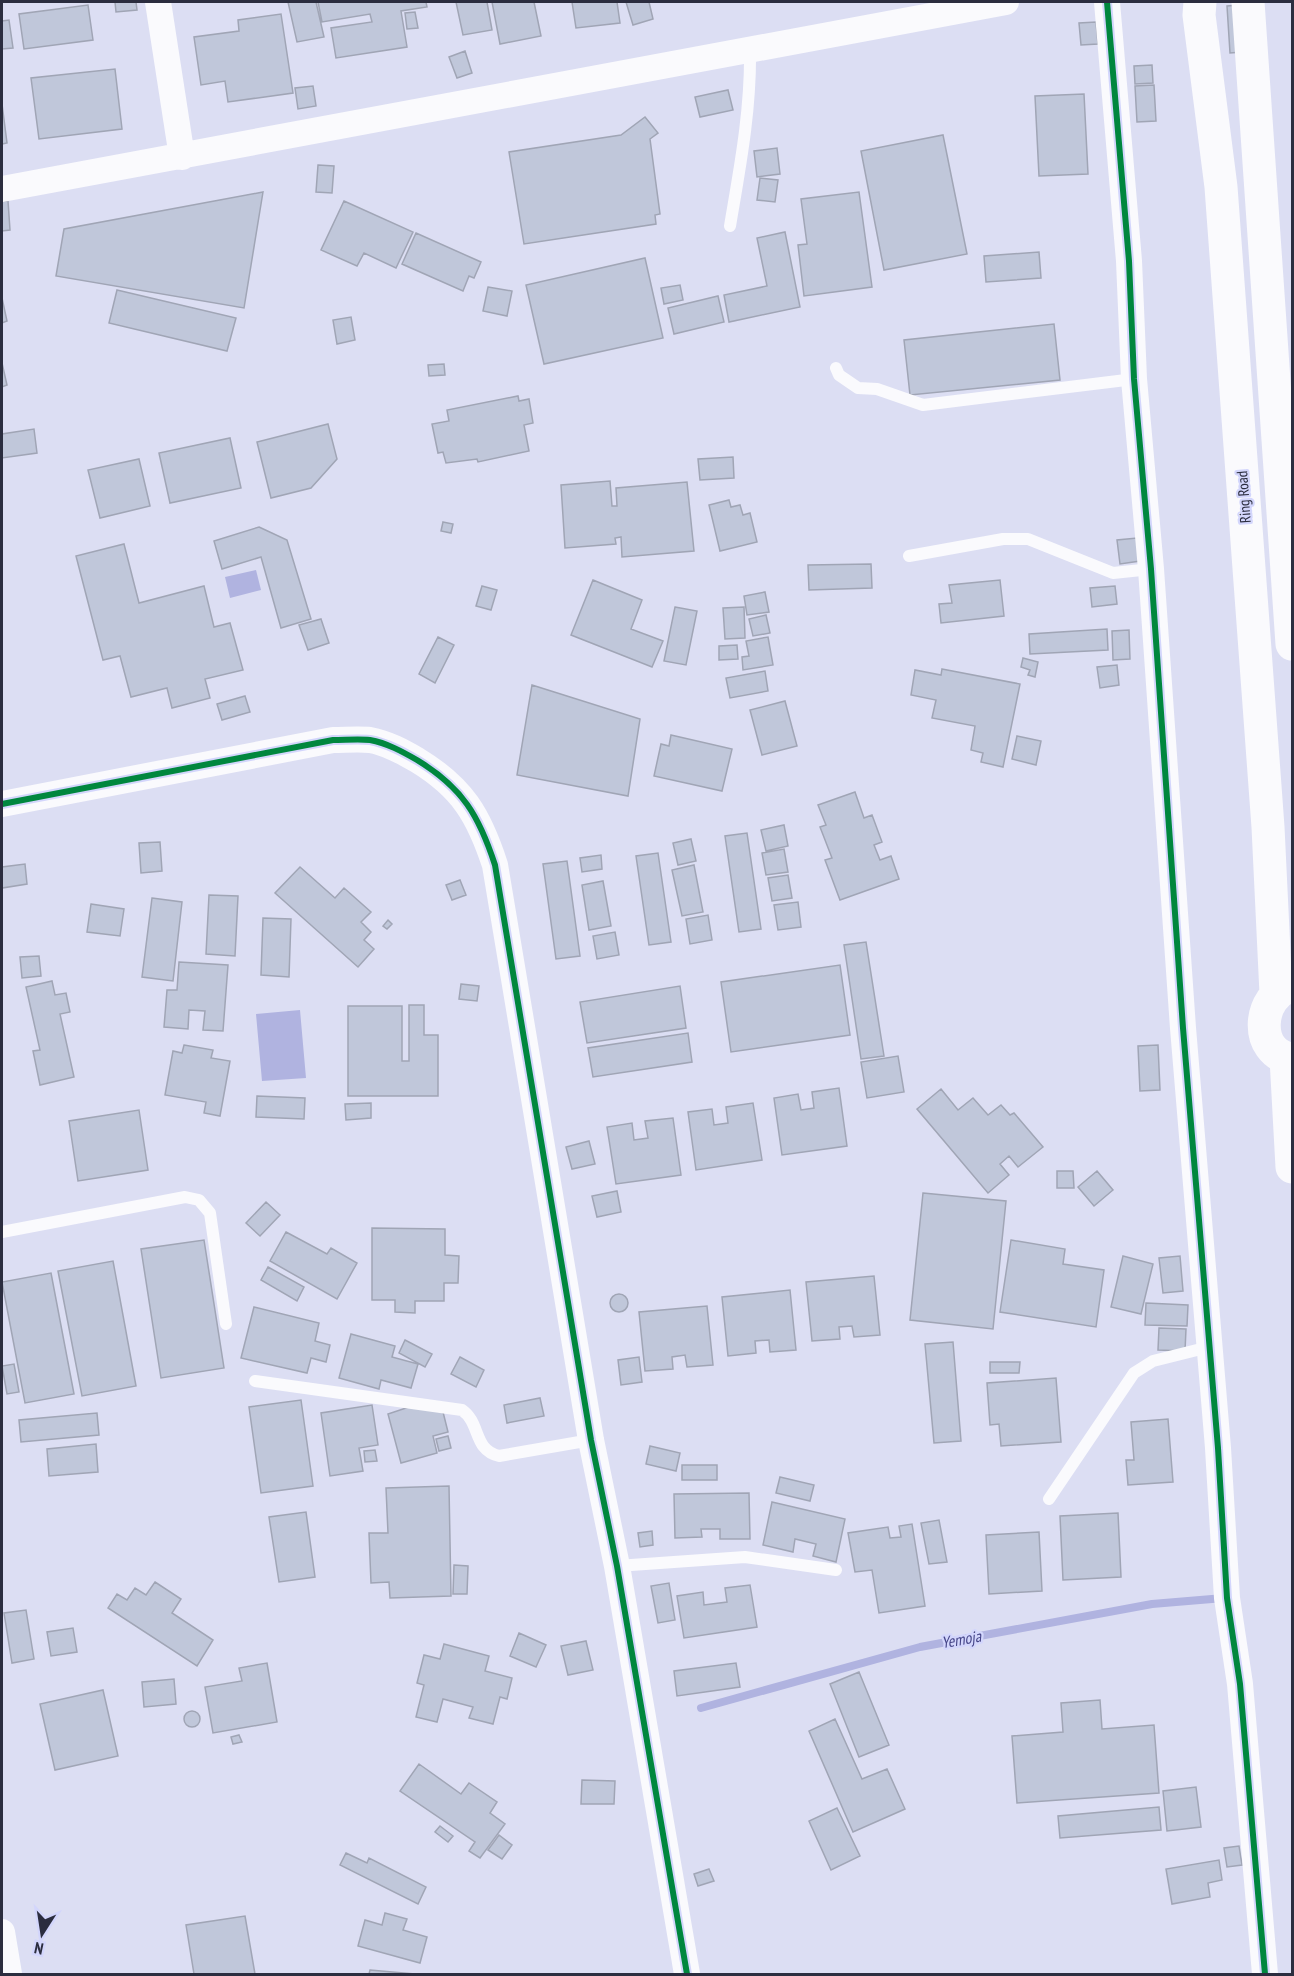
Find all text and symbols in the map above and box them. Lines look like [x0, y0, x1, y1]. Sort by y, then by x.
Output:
street label: Ring Road [1232, 470, 1255, 524]
water label: Yemoja [940, 1625, 984, 1652]
north arrow [12, 1904, 72, 1964]
text: N [33, 1938, 45, 1959]

